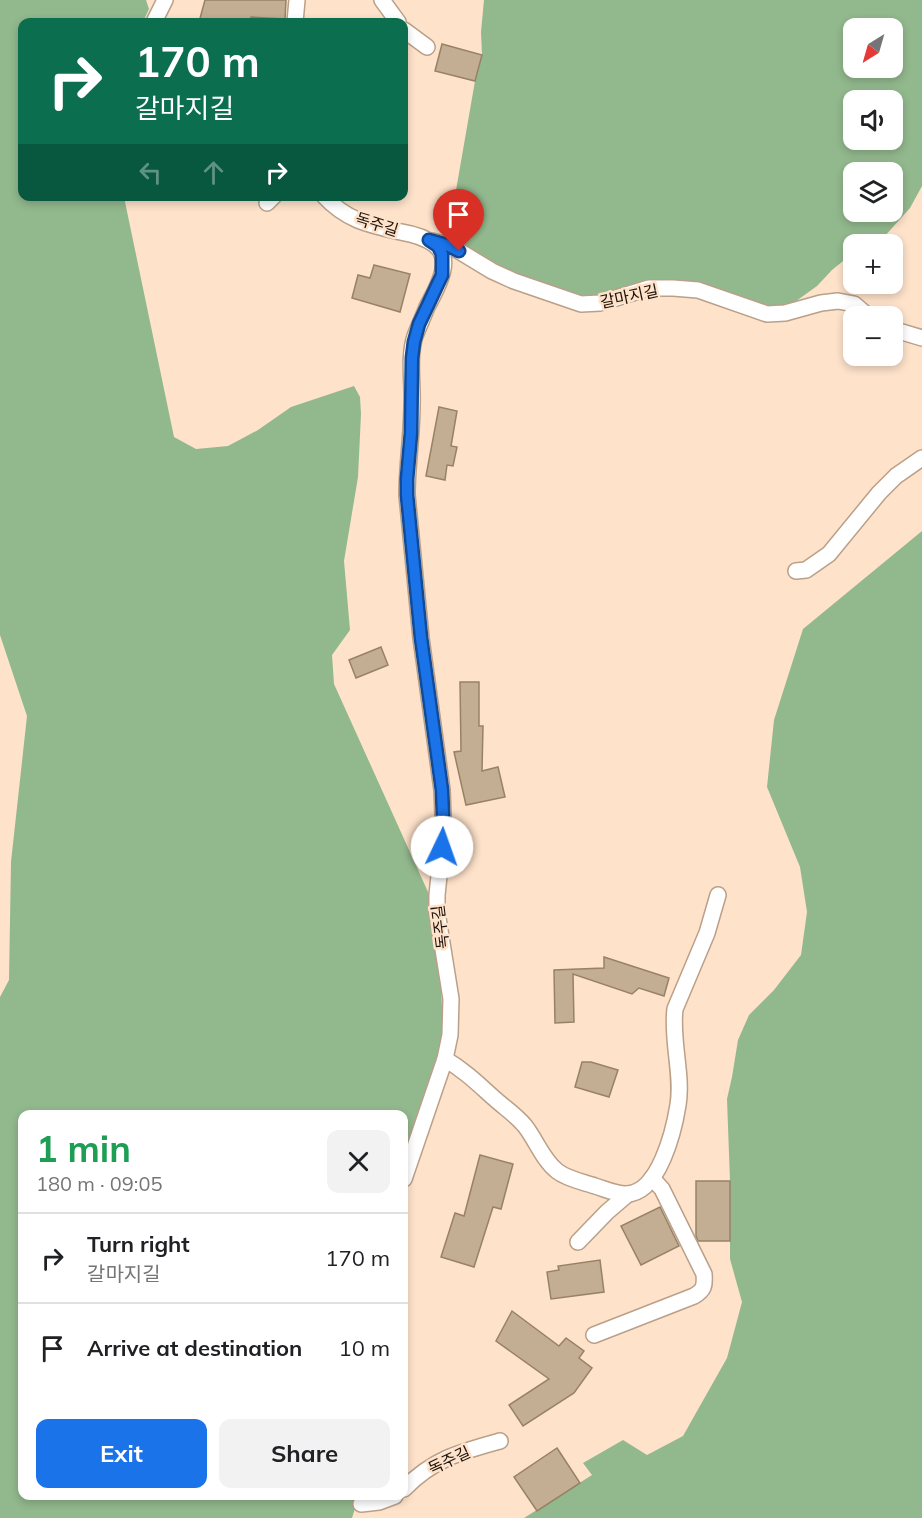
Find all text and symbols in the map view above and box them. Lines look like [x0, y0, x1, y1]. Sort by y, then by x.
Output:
north arrow [843, 18, 903, 78]
map controls [843, 18, 903, 366]
text: 170 m [135, 35, 260, 88]
icon: right [36, 42, 114, 120]
button: sound [843, 90, 903, 150]
text: 갈마지길 [135, 91, 234, 125]
icon: left [134, 156, 167, 189]
icon: ahead [197, 156, 230, 189]
icon: right [260, 156, 293, 189]
button: layers [843, 162, 903, 222]
pin [433, 189, 484, 251]
icon: arrive [442, 198, 475, 231]
street label: 독주길 [353, 208, 401, 240]
button: + [843, 234, 903, 294]
street label: 갈마지길 [598, 280, 660, 312]
button: − [843, 306, 903, 366]
position arrow [410, 815, 474, 879]
street label: 독주길 [427, 904, 453, 950]
text: 1 min [36, 1126, 131, 1171]
button: close [327, 1130, 390, 1193]
text: 180 m · 09:05 [36, 1171, 162, 1196]
text: Turn right [87, 1230, 190, 1258]
icon: right [36, 1242, 69, 1275]
text: 170 m [325, 1244, 390, 1272]
text: 갈마지길 [87, 1261, 161, 1286]
icon: arrive [36, 1332, 69, 1365]
text: Arrive at destination [87, 1334, 302, 1362]
text: 10 m [339, 1334, 390, 1362]
button: Exit [36, 1419, 207, 1488]
button: Share [219, 1419, 390, 1488]
street label: 독주길 [425, 1442, 473, 1478]

